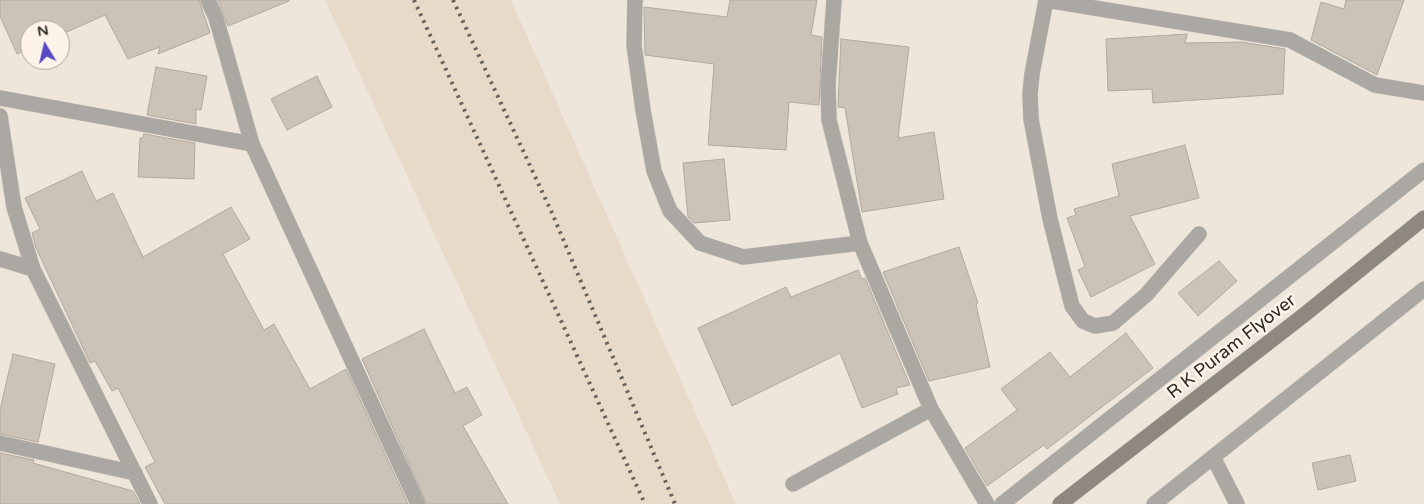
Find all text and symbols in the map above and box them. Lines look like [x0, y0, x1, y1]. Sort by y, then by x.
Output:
north arrow [20, 20, 70, 70]
text: N [36, 21, 50, 40]
street label: R K Puram Flyover [1163, 290, 1301, 404]

